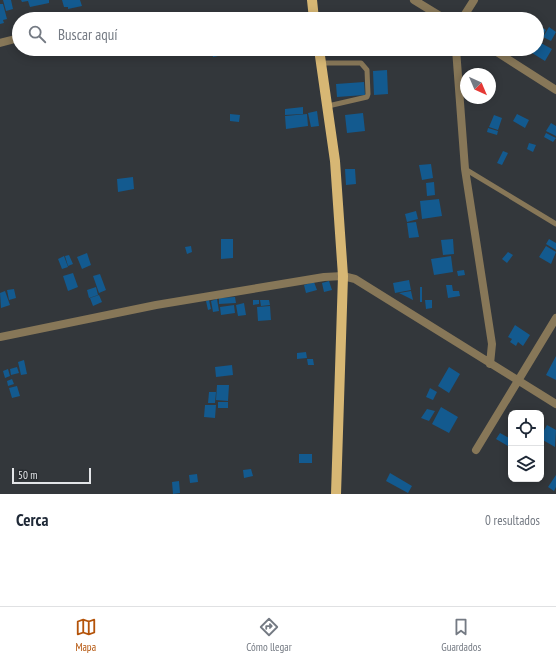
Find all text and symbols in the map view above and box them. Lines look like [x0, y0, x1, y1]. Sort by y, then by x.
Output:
search box [12, 12, 544, 56]
icon: search [26, 23, 48, 45]
text: Buscar aquí [58, 25, 118, 44]
north arrow [460, 68, 496, 104]
map controls [508, 410, 544, 482]
button: locate [508, 410, 544, 446]
button: layers [508, 446, 544, 482]
scale bar [12, 466, 91, 485]
text: 50 m [18, 468, 37, 482]
text: Cerca [16, 509, 49, 531]
text: 0 resultados [485, 512, 540, 529]
tab: Mapa [75, 616, 97, 654]
tab: Cómo llegar [246, 616, 292, 654]
tab: Guardados [441, 616, 481, 654]

